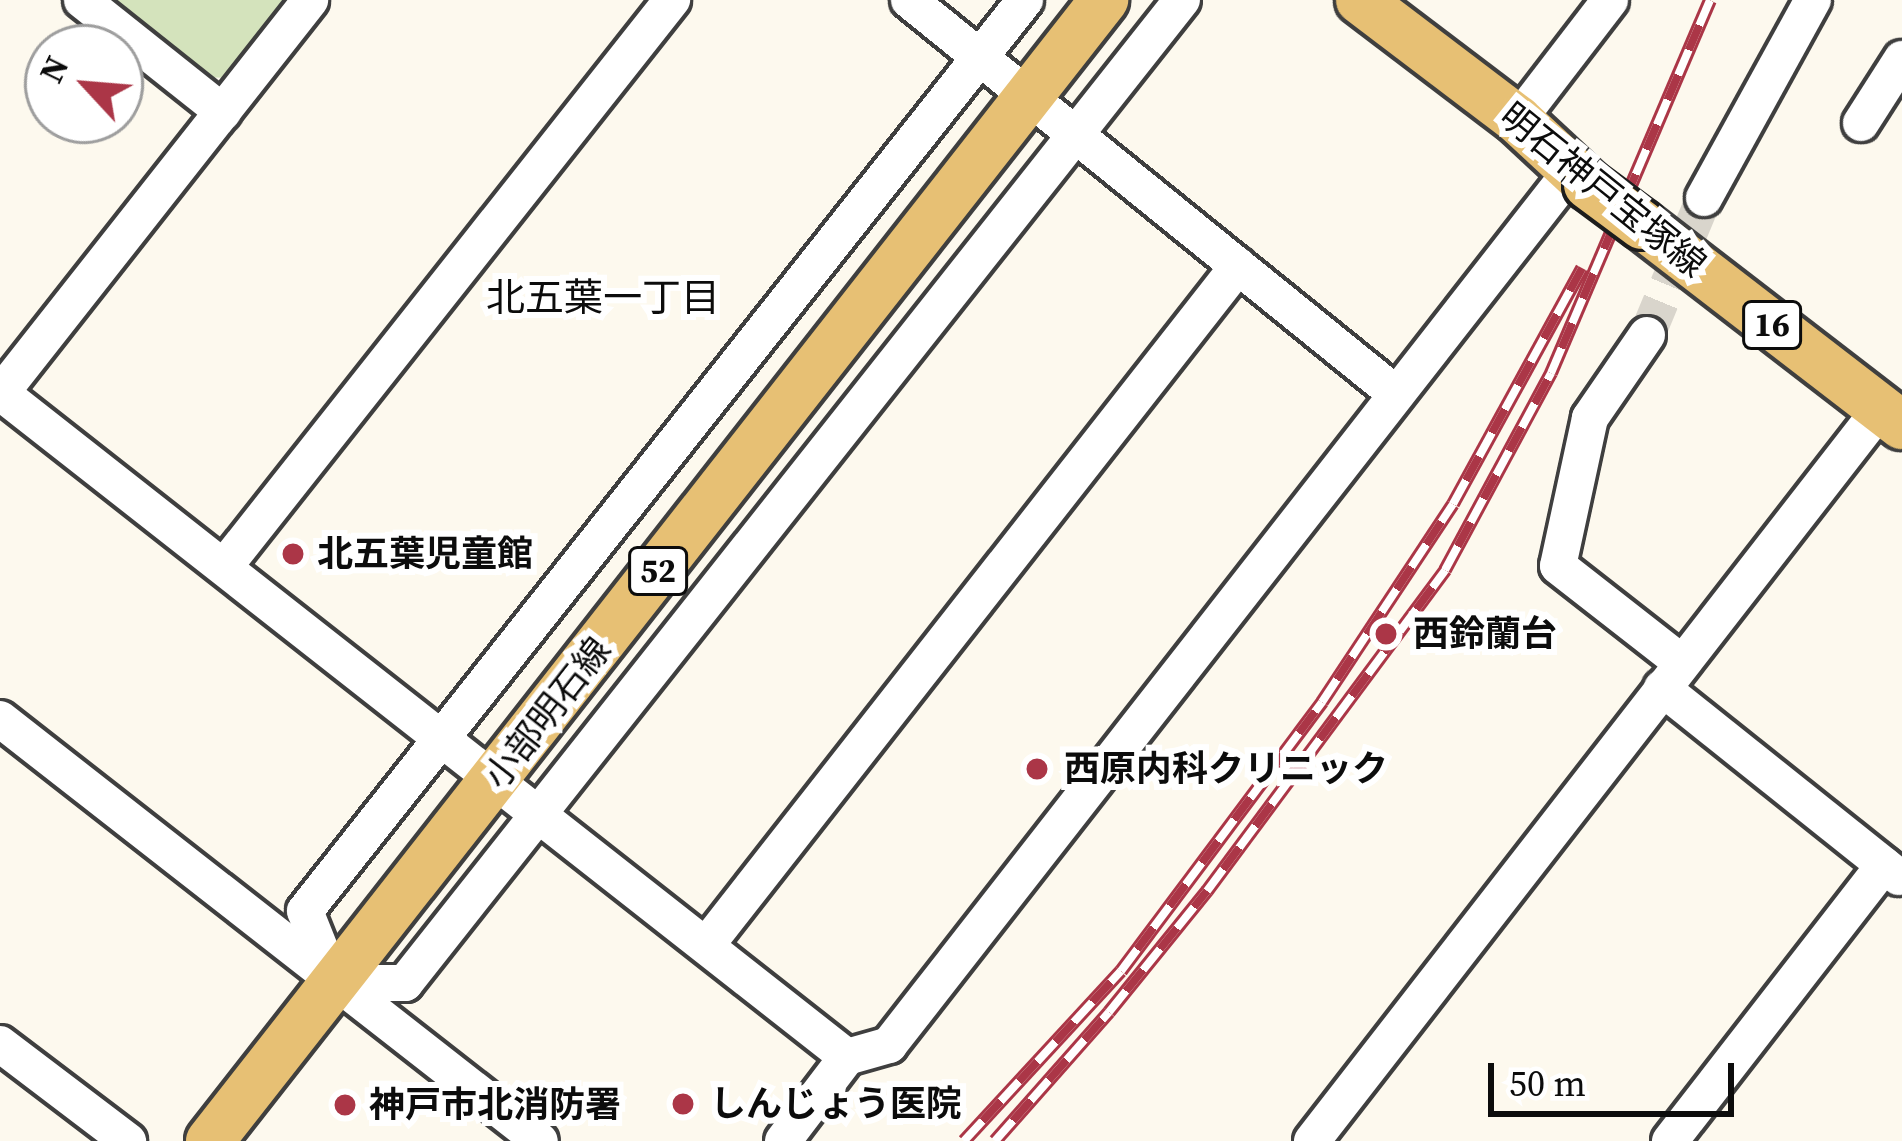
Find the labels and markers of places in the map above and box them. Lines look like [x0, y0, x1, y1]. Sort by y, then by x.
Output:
place label: 北五葉児童館 [317, 532, 533, 576]
marker: 北五葉児童館 [280, 541, 306, 567]
place label: 西鈴蘭台 [1413, 612, 1557, 656]
marker: 西鈴蘭台 [1370, 618, 1402, 650]
place label: 西原内科クリニック [1064, 747, 1388, 791]
marker: 西原内科クリニック [1021, 753, 1053, 785]
place label: しんじょう医院 [710, 1082, 962, 1126]
place label: 神戸市北消防署 [369, 1083, 621, 1127]
marker: しんじょう医院 [667, 1088, 699, 1120]
marker: 神戸市北消防署 [332, 1092, 358, 1118]

